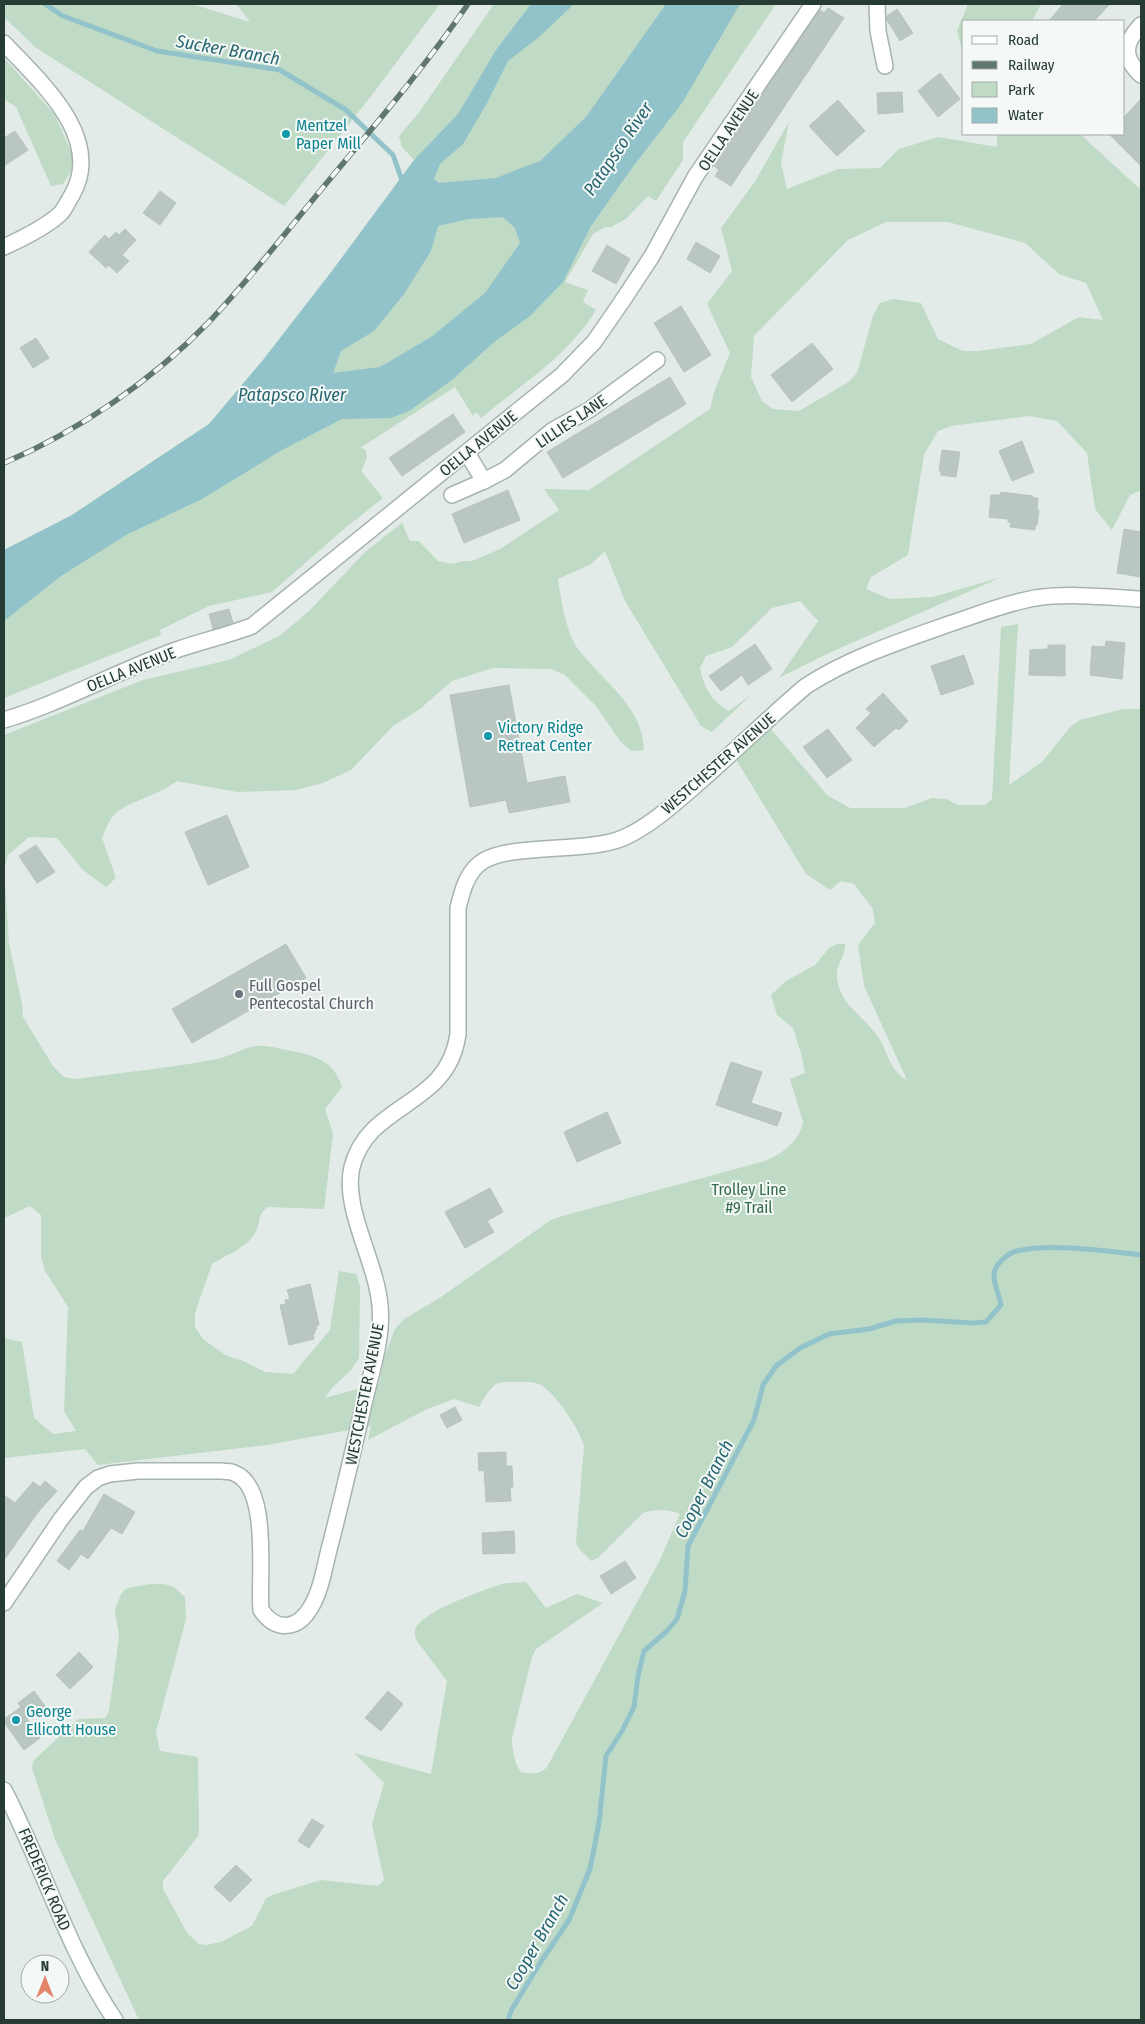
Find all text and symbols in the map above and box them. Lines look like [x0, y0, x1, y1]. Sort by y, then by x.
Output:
legend [962, 20, 1125, 135]
water label: Sucker Branch [173, 30, 282, 70]
text: Road [1008, 31, 1039, 49]
text: Railway [1008, 56, 1055, 74]
text: Park [1008, 81, 1035, 99]
street label: OELLA AVENUE [694, 86, 763, 175]
water label: Patapsco River [579, 97, 658, 200]
text: Water [1008, 106, 1044, 124]
place label: Mentzel Paper Mill [296, 116, 361, 153]
marker: Mentzel Paper Mill [280, 128, 292, 140]
water label: Patapsco River [238, 384, 347, 406]
street label: LILLIES LANE [532, 391, 610, 452]
street label: OELLA AVENUE [436, 406, 521, 480]
street label: OELLA AVENUE [84, 643, 178, 696]
street label: WESTCHESTER AVENUE [658, 709, 779, 818]
place label: Victory Ridge Retreat Center [498, 718, 592, 755]
marker: Victory Ridge Retreat Center [482, 730, 494, 742]
place label: Full Gospel Pentecostal Church [249, 976, 374, 1013]
marker: Full Gospel Pentecostal Church [233, 988, 245, 1000]
park label: Trolley Line #9 Trail [711, 1180, 787, 1217]
street label: WESTCHESTER AVENUE [341, 1321, 388, 1467]
water label: Cooper Branch [670, 1436, 738, 1542]
place label: George Ellicott House [26, 1702, 116, 1739]
marker: George Ellicott House [10, 1714, 22, 1726]
street label: FREDERICK ROAD [14, 1825, 75, 1933]
water label: Cooper Branch [501, 1890, 573, 1994]
north arrow [20, 1954, 70, 2004]
text: N [41, 1958, 49, 1975]

